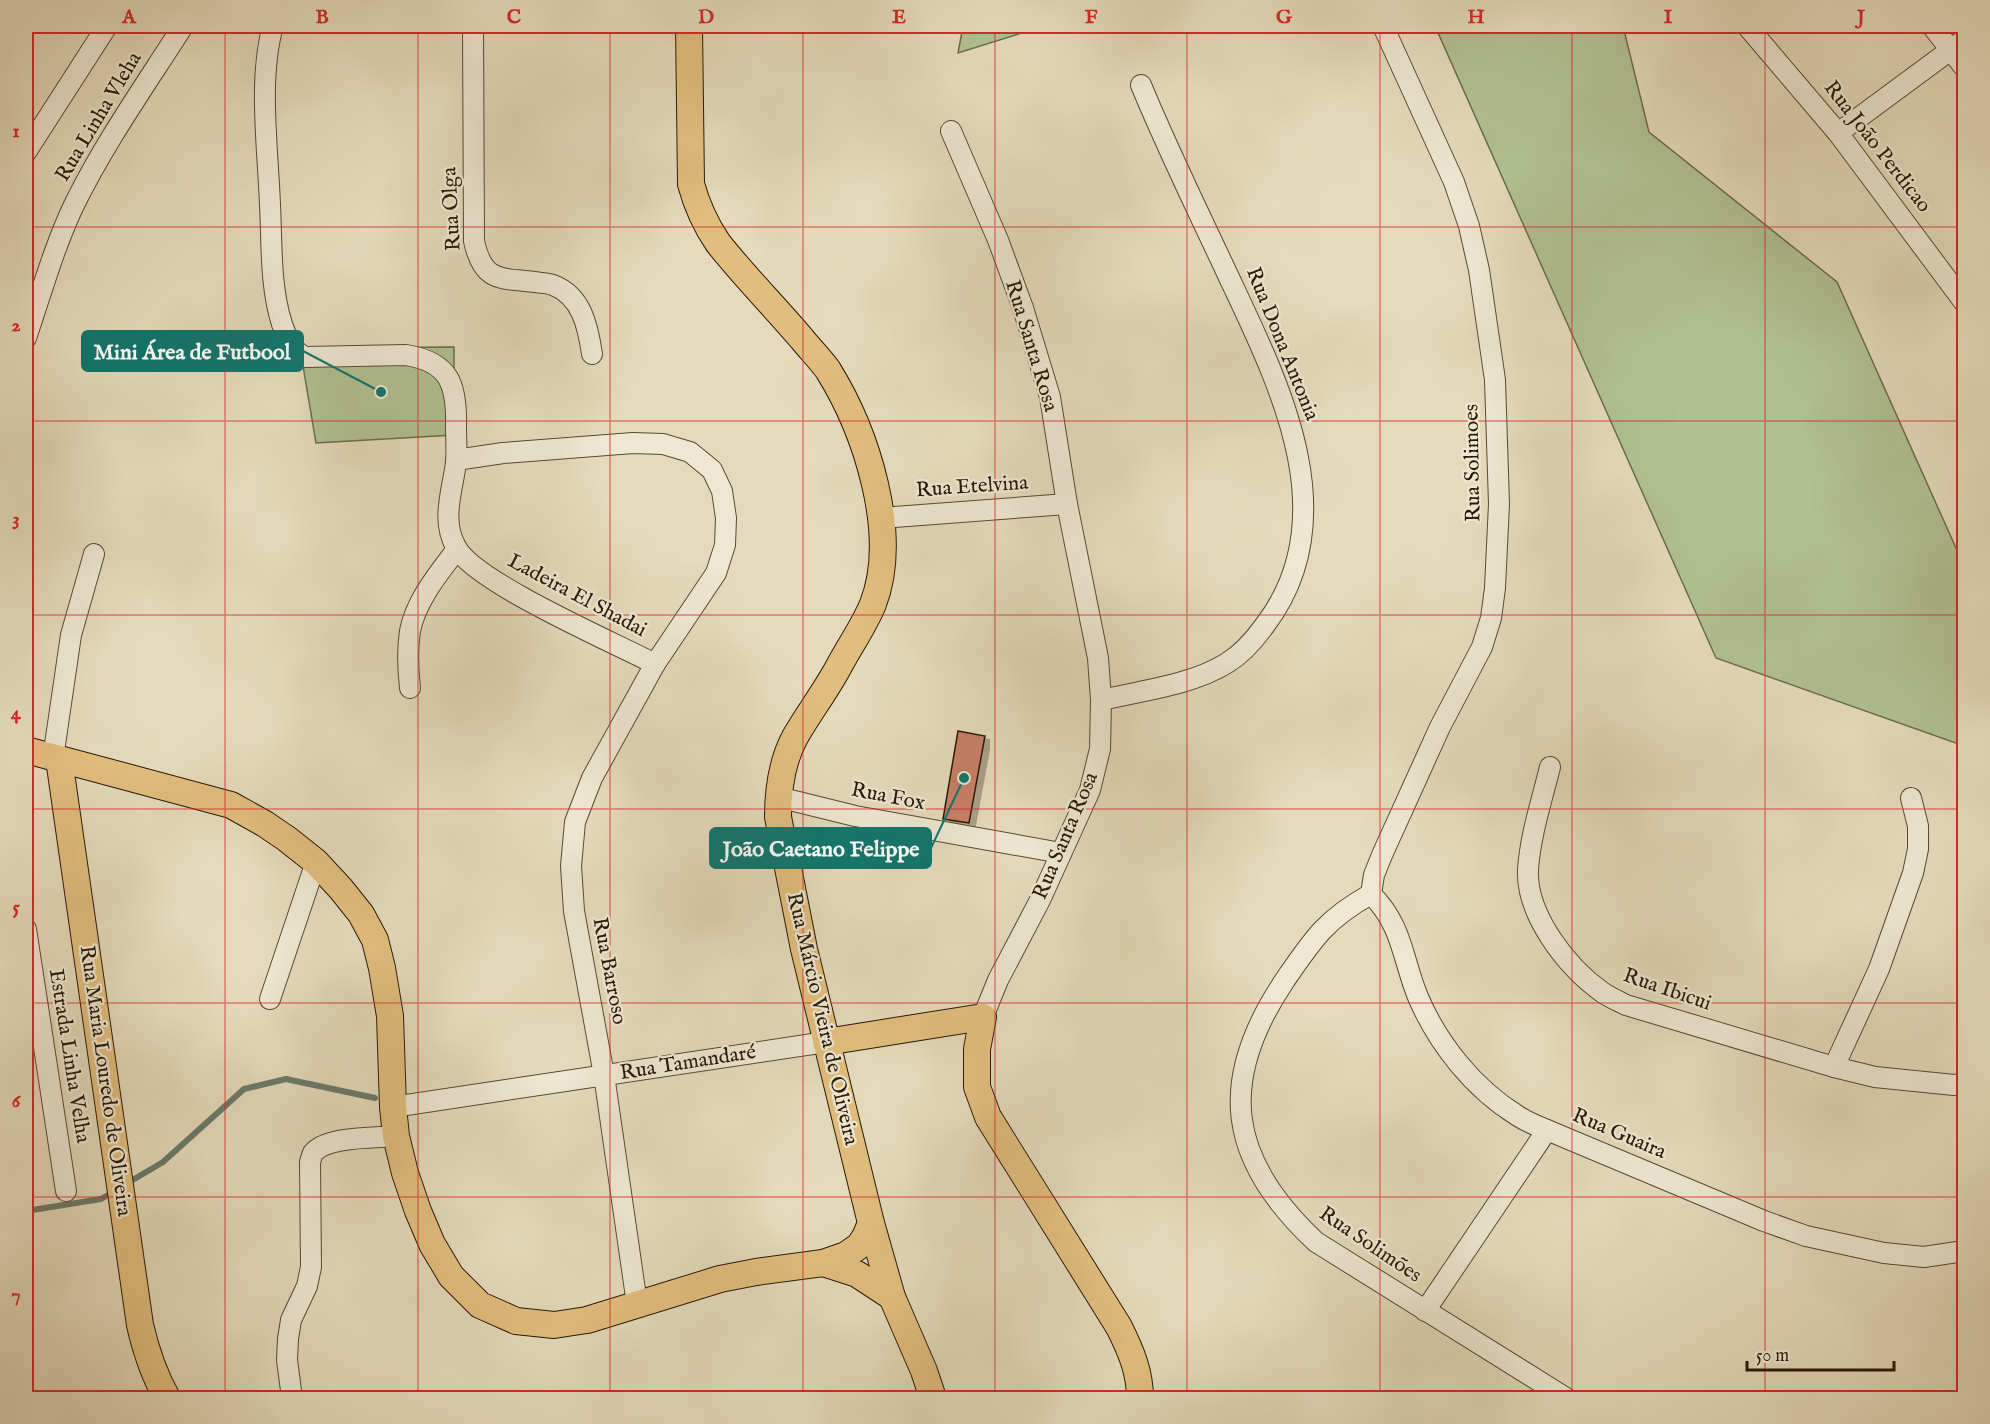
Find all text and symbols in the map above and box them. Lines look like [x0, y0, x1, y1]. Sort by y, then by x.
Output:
text: A [121, 5, 137, 30]
text: B [315, 5, 329, 30]
text: C [507, 5, 521, 30]
text: D [698, 5, 714, 30]
text: E [892, 5, 906, 30]
text: F [1085, 5, 1098, 30]
text: G [1276, 5, 1293, 30]
text: H [1467, 5, 1485, 30]
text: I [1664, 5, 1673, 30]
text: J [1854, 5, 1866, 30]
street label: Rua Linha Vleha [50, 46, 149, 187]
street label: Rua João Perdicao [1817, 76, 1937, 218]
text: 1 [12, 119, 20, 144]
street label: Rua Olga [436, 165, 468, 252]
street label: Rua Dona Antonia [1239, 263, 1325, 425]
street label: Rua Santa Rosa [998, 277, 1064, 416]
text: 2 [11, 313, 21, 338]
callout: Mini Área de Futbool [82, 331, 303, 371]
text: Mini Área de Futbool [93, 339, 292, 367]
street label: Rua Solimoes [1458, 404, 1488, 522]
street label: Rua Etelvina [915, 470, 1030, 504]
text: 3 [12, 507, 20, 532]
street label: Ladeira El Shadai [503, 548, 651, 644]
text: 4 [11, 701, 22, 726]
street label: Rua Santa Rosa [1027, 767, 1105, 904]
street label: Rua Fox [849, 777, 927, 817]
callout: João Caetano Felippe [710, 828, 931, 868]
text: João Caetano Felippe [720, 836, 919, 864]
street label: Rua Márcio Vieira de Oliveira [780, 890, 864, 1149]
text: 5 [12, 895, 20, 920]
street label: Rua Barroso [585, 915, 633, 1027]
street label: Rua Maria Louredo de Oliveira [73, 944, 138, 1219]
street label: Rua Ibicui [1619, 962, 1715, 1018]
street label: Estrada Linha Velha [42, 967, 96, 1146]
street label: Rua Tamandaré [618, 1039, 758, 1087]
text: 6 [12, 1089, 22, 1114]
street label: Rua Guaira [1568, 1102, 1671, 1166]
street label: Rua Solimões [1313, 1201, 1427, 1289]
text: 7 [11, 1283, 21, 1308]
scale bar [1747, 1334, 1894, 1372]
text: 50 m [1756, 1345, 1789, 1368]

